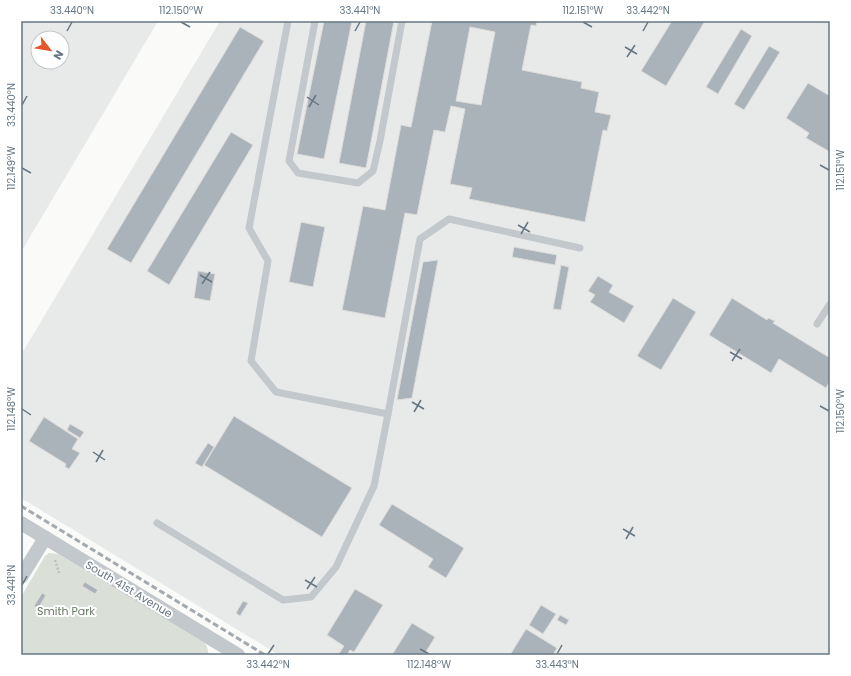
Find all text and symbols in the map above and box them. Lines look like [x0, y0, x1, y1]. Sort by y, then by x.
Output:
text: 33.440°N [50, 3, 94, 18]
text: 112.150°W [159, 3, 203, 18]
text: 33.441°N [340, 3, 380, 18]
text: 112.151°W [563, 3, 604, 18]
text: 33.442°N [626, 3, 670, 18]
north arrow [30, 30, 70, 70]
text: N [50, 47, 68, 63]
text: 33.440°N [4, 83, 19, 127]
text: 112.149°W [4, 146, 19, 190]
text: 112.151°W [833, 149, 848, 190]
text: 112.148°W [4, 387, 19, 431]
text: 112.150°W [833, 389, 848, 433]
street label: South 41st Avenue [82, 557, 176, 621]
text: 33.441°N [4, 565, 19, 605]
park label: Smith Park [37, 603, 95, 619]
text: 33.442°N [246, 657, 290, 672]
text: 112.148°W [407, 657, 451, 672]
text: 33.443°N [535, 657, 579, 672]

